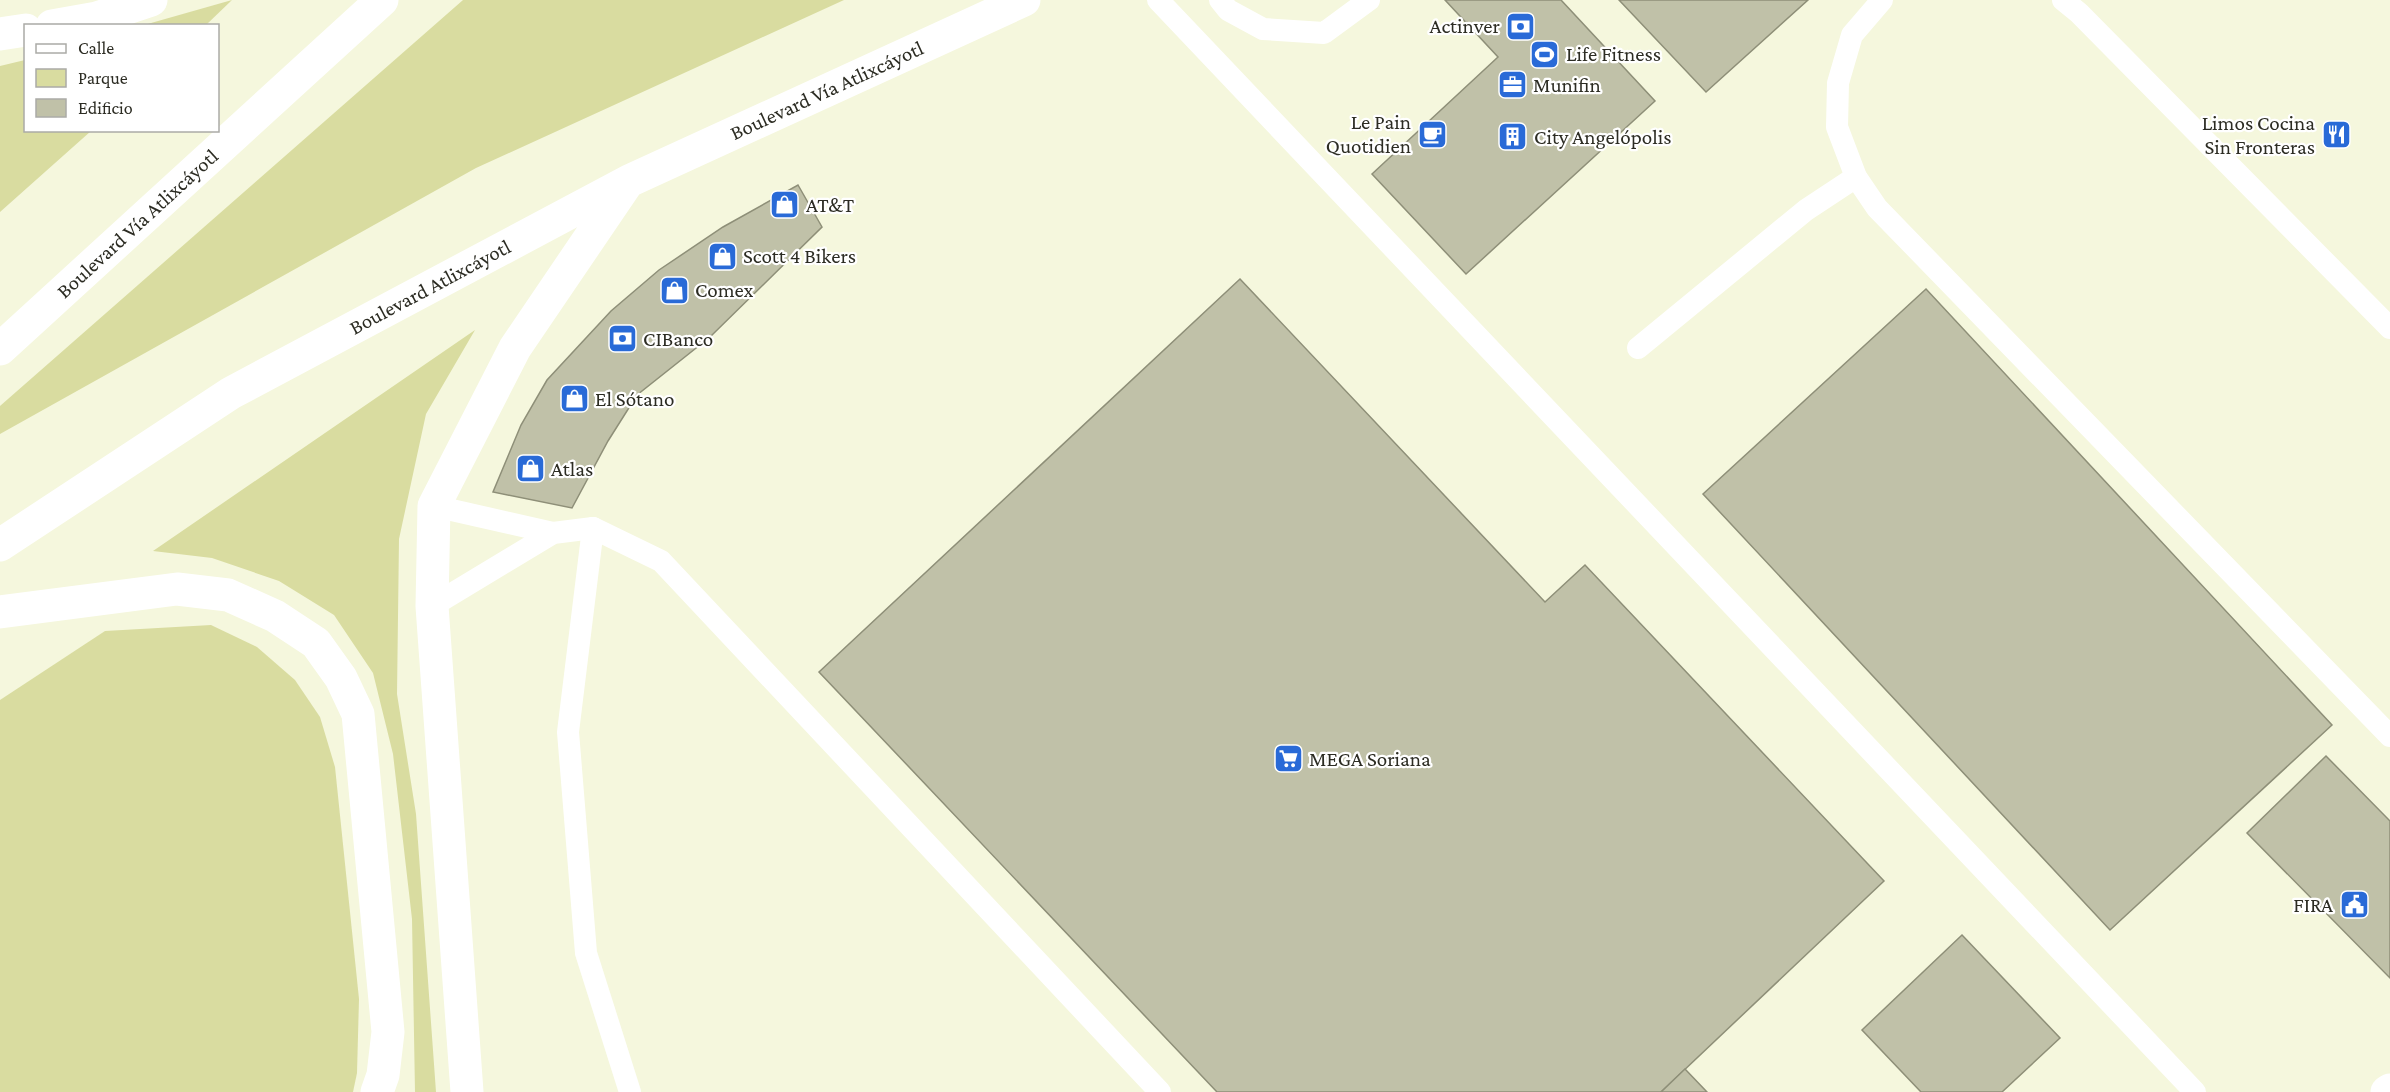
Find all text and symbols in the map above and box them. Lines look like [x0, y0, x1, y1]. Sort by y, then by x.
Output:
bank icon: Actinver [1505, 10, 1537, 42]
place label: Actinver [1429, 14, 1501, 38]
legend [24, 24, 219, 132]
street label: Boulevard Vía Atlixcáyotl [726, 36, 927, 145]
text: Calle [78, 38, 114, 58]
sports icon: Life Fitness [1529, 38, 1561, 70]
place label: Life Fitness [1566, 42, 1661, 66]
text: Parque [78, 68, 128, 88]
office icon: Munifin [1496, 69, 1528, 101]
place label: Munifin [1533, 73, 1601, 97]
text: Edificio [78, 98, 133, 118]
place label: Le Pain Quotidien [1326, 110, 1411, 158]
place label: Limos Cocina Sin Fronteras [2202, 111, 2315, 159]
cafe icon: Le Pain Quotidien [1416, 118, 1448, 150]
restaurant icon: Limos Cocina Sin Fronteras [2320, 119, 2352, 151]
building icon: City Angelópolis [1497, 121, 1529, 153]
place label: City Angelópolis [1534, 125, 1671, 149]
street label: Boulevard Vía Atlixcáyotl [52, 144, 223, 303]
shop icon: AT&T [769, 189, 801, 221]
place label: AT&T [806, 193, 855, 217]
street label: Boulevard Atlixcáyotl [345, 234, 515, 340]
shop icon: Scott 4 Bikers [706, 240, 738, 272]
place label: Scott 4 Bikers [743, 244, 856, 268]
shop icon: Comex [658, 274, 690, 306]
place label: Comex [695, 278, 754, 302]
bank icon: CIBanco [606, 323, 638, 355]
place label: CIBanco [643, 327, 713, 351]
shop icon: El Sótano [558, 383, 590, 415]
place label: El Sótano [595, 387, 674, 411]
shop icon: Atlas [514, 453, 546, 485]
place label: Atlas [551, 457, 593, 481]
supermarket icon: MEGA Soriana [1272, 743, 1304, 775]
place label: MEGA Soriana [1309, 747, 1431, 771]
public building icon: FIRA [2338, 889, 2370, 921]
place label: FIRA [2293, 893, 2333, 917]

